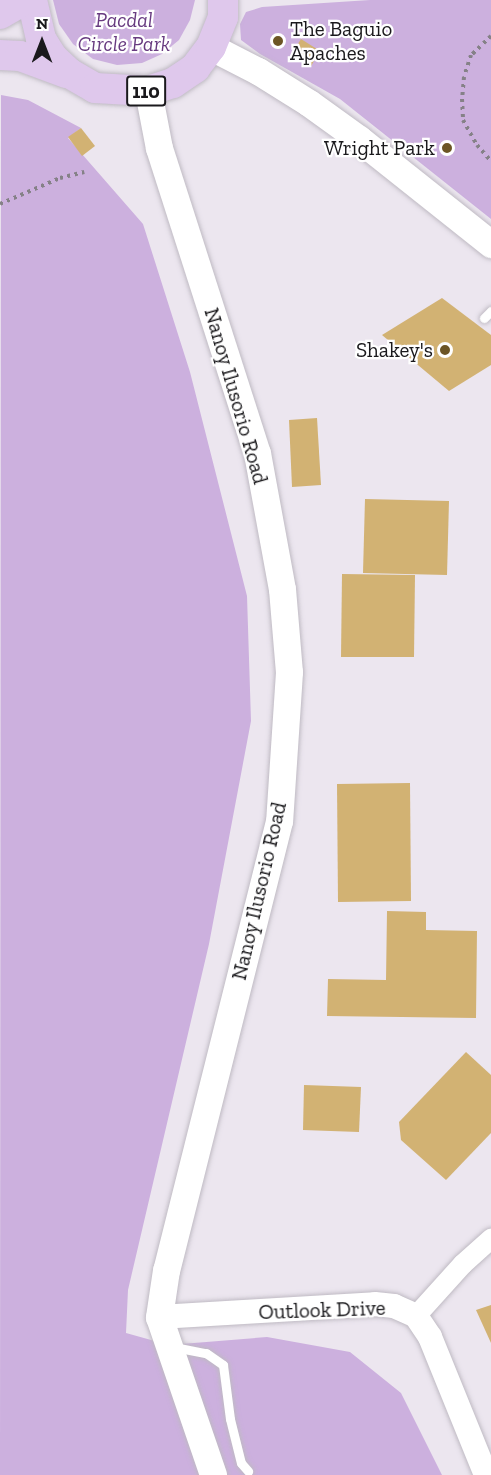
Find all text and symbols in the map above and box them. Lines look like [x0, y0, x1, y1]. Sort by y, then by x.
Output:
park label: Pacdal Circle Park [78, 7, 170, 57]
north arrow [12, 12, 72, 72]
text: N [36, 14, 48, 33]
place label: The Baguio Apaches [290, 16, 392, 66]
marker: The Baguio Apaches [271, 34, 285, 48]
road number: 110 [125, 74, 167, 108]
place label: Wright Park [324, 135, 435, 161]
marker: Wright Park [440, 141, 454, 155]
street label: Nanoy Ilusorio Road [199, 305, 273, 487]
place label: Shakey's [356, 337, 433, 363]
marker: Shakey's [438, 343, 452, 357]
street label: Nanoy Ilusorio Road [226, 799, 292, 983]
street label: Outlook Drive [258, 1295, 386, 1325]

